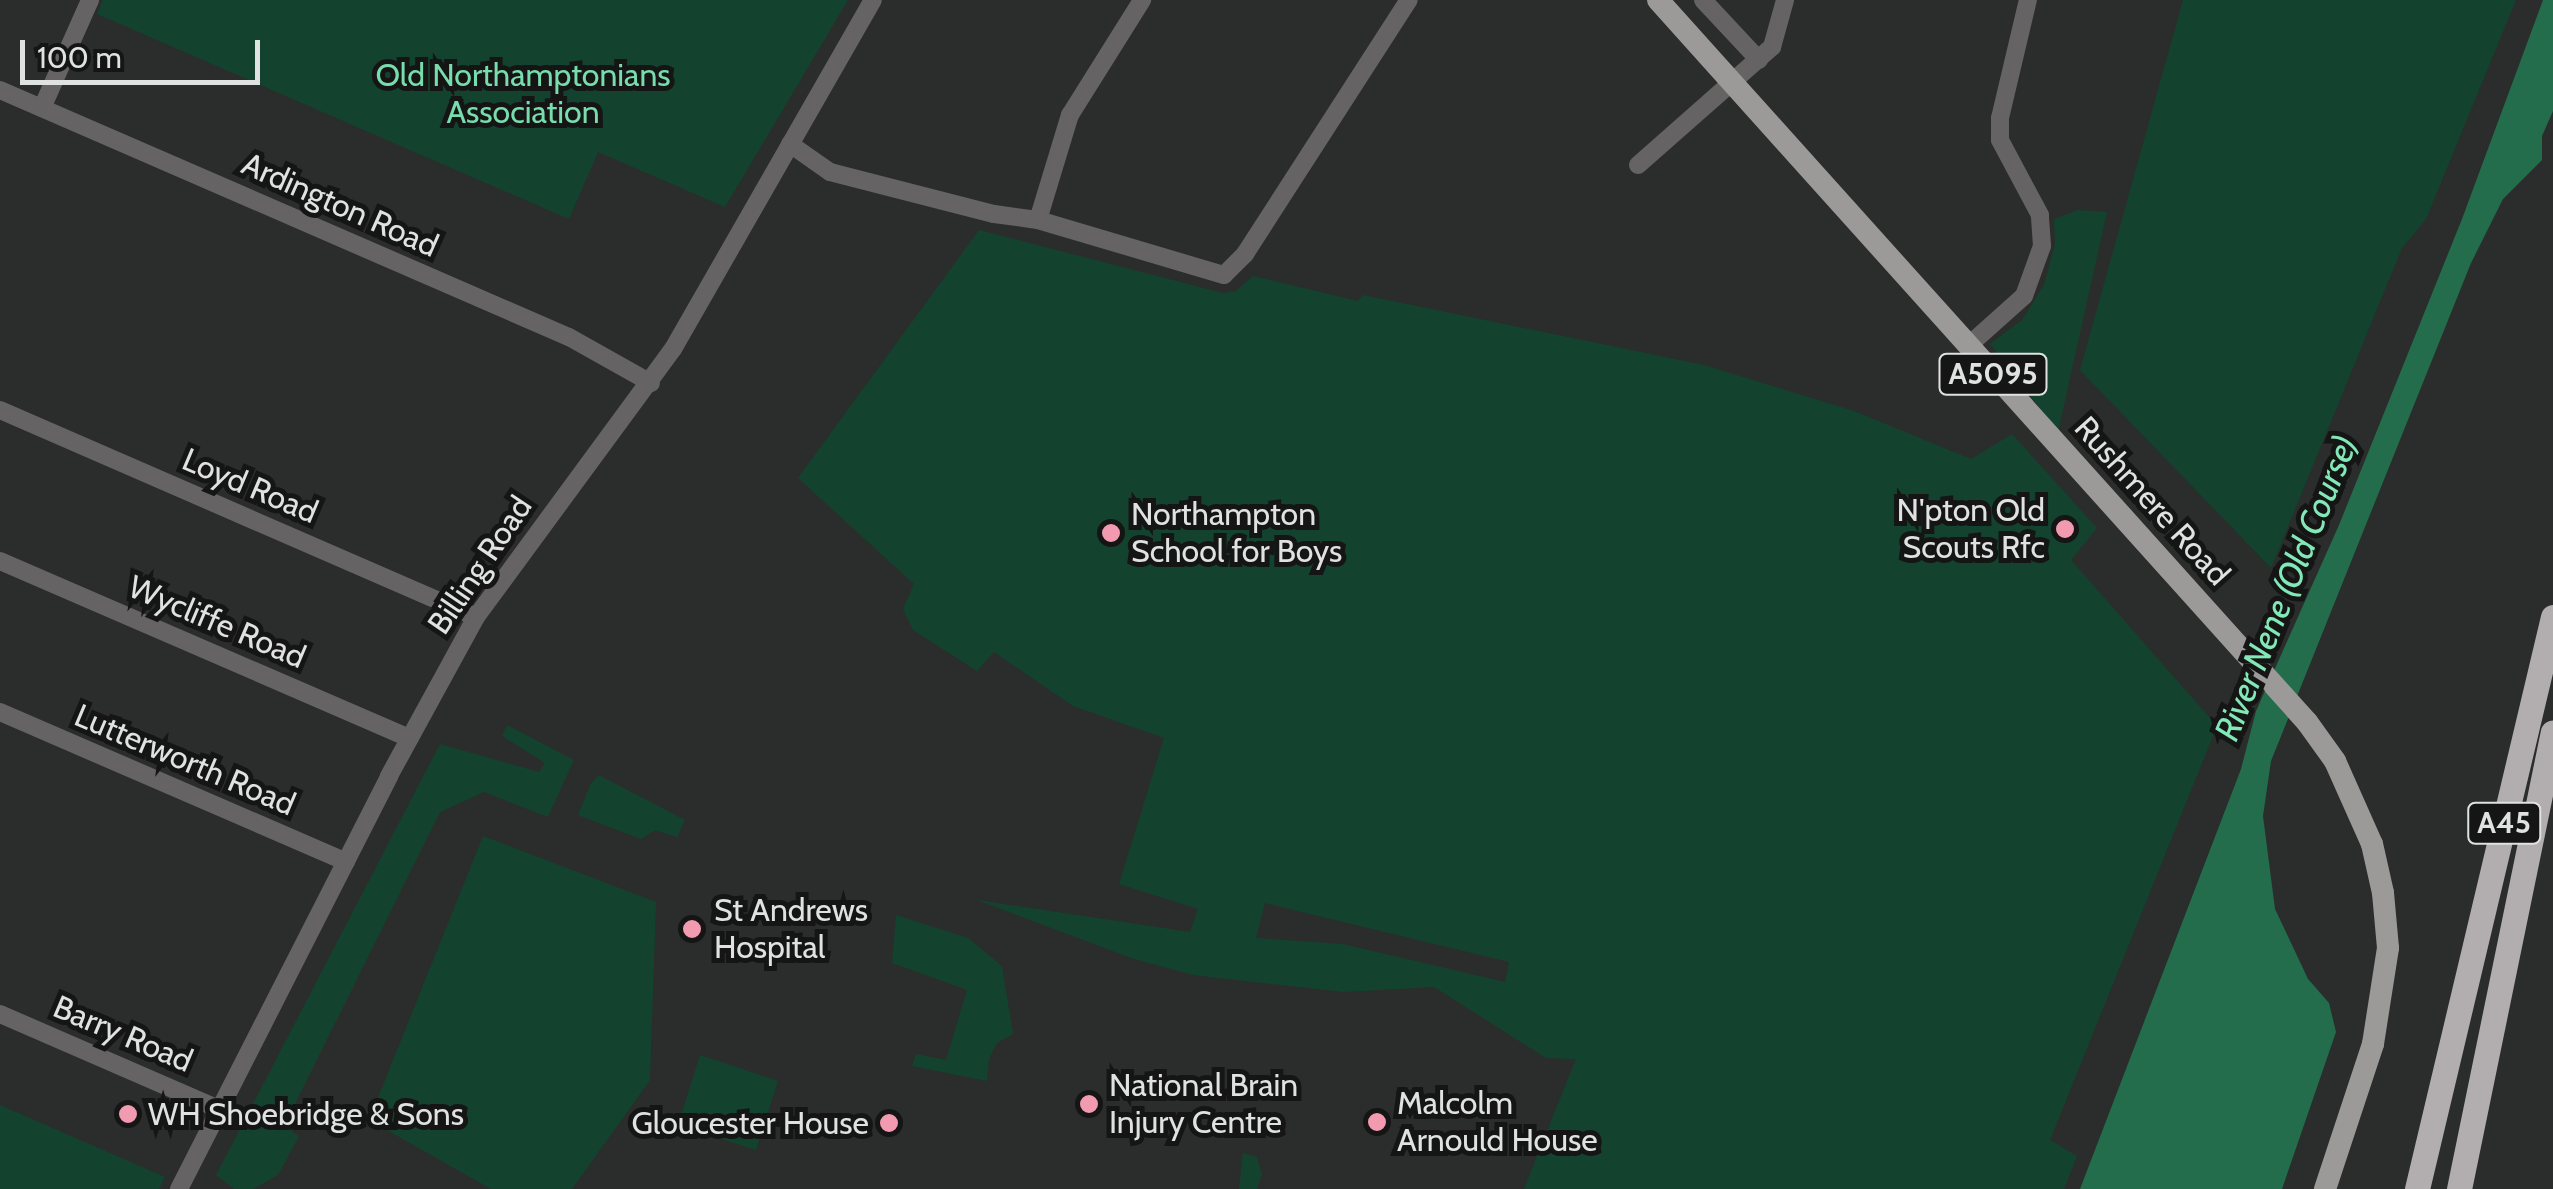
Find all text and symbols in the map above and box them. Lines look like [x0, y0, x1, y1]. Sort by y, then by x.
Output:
scale bar [25, 20, 265, 82]
text: 100 m [37, 39, 122, 76]
park label: Old Northamptonians Association [375, 57, 671, 132]
street label: Ardington Road [236, 145, 444, 265]
road number: A5095 [1938, 349, 2048, 399]
street label: Rushmere Road [2066, 409, 2238, 593]
water label: River Nene (Old Course) [2206, 429, 2366, 747]
street label: Loyd Road [177, 440, 323, 532]
street label: Billing Road [420, 489, 540, 641]
place label: N'pton Old Scouts Rfc [1896, 492, 2045, 567]
place label: Northampton School for Boys [1131, 496, 1342, 571]
marker: N'pton Old Scouts Rfc [2054, 518, 2076, 540]
marker: Northampton School for Boys [1100, 522, 1122, 544]
street label: Wycliffe Road [123, 567, 311, 677]
street label: Lutterworth Road [69, 696, 301, 824]
road number: A45 [2466, 798, 2542, 848]
place label: St Andrews Hospital [714, 892, 868, 967]
marker: St Andrews Hospital [679, 916, 705, 942]
street label: Barry Road [48, 988, 198, 1080]
place label: National Brain Injury Centre [1109, 1067, 1298, 1142]
place label: Malcolm Arnould House [1397, 1085, 1598, 1160]
marker: National Brain Injury Centre [1078, 1093, 1100, 1115]
place label: WH Shoebridge & Sons [148, 1095, 464, 1133]
marker: WH Shoebridge & Sons [117, 1103, 139, 1125]
place label: Gloucester House [631, 1104, 869, 1142]
marker: Malcolm Arnould House [1366, 1111, 1388, 1133]
marker: Gloucester House [878, 1112, 900, 1134]

